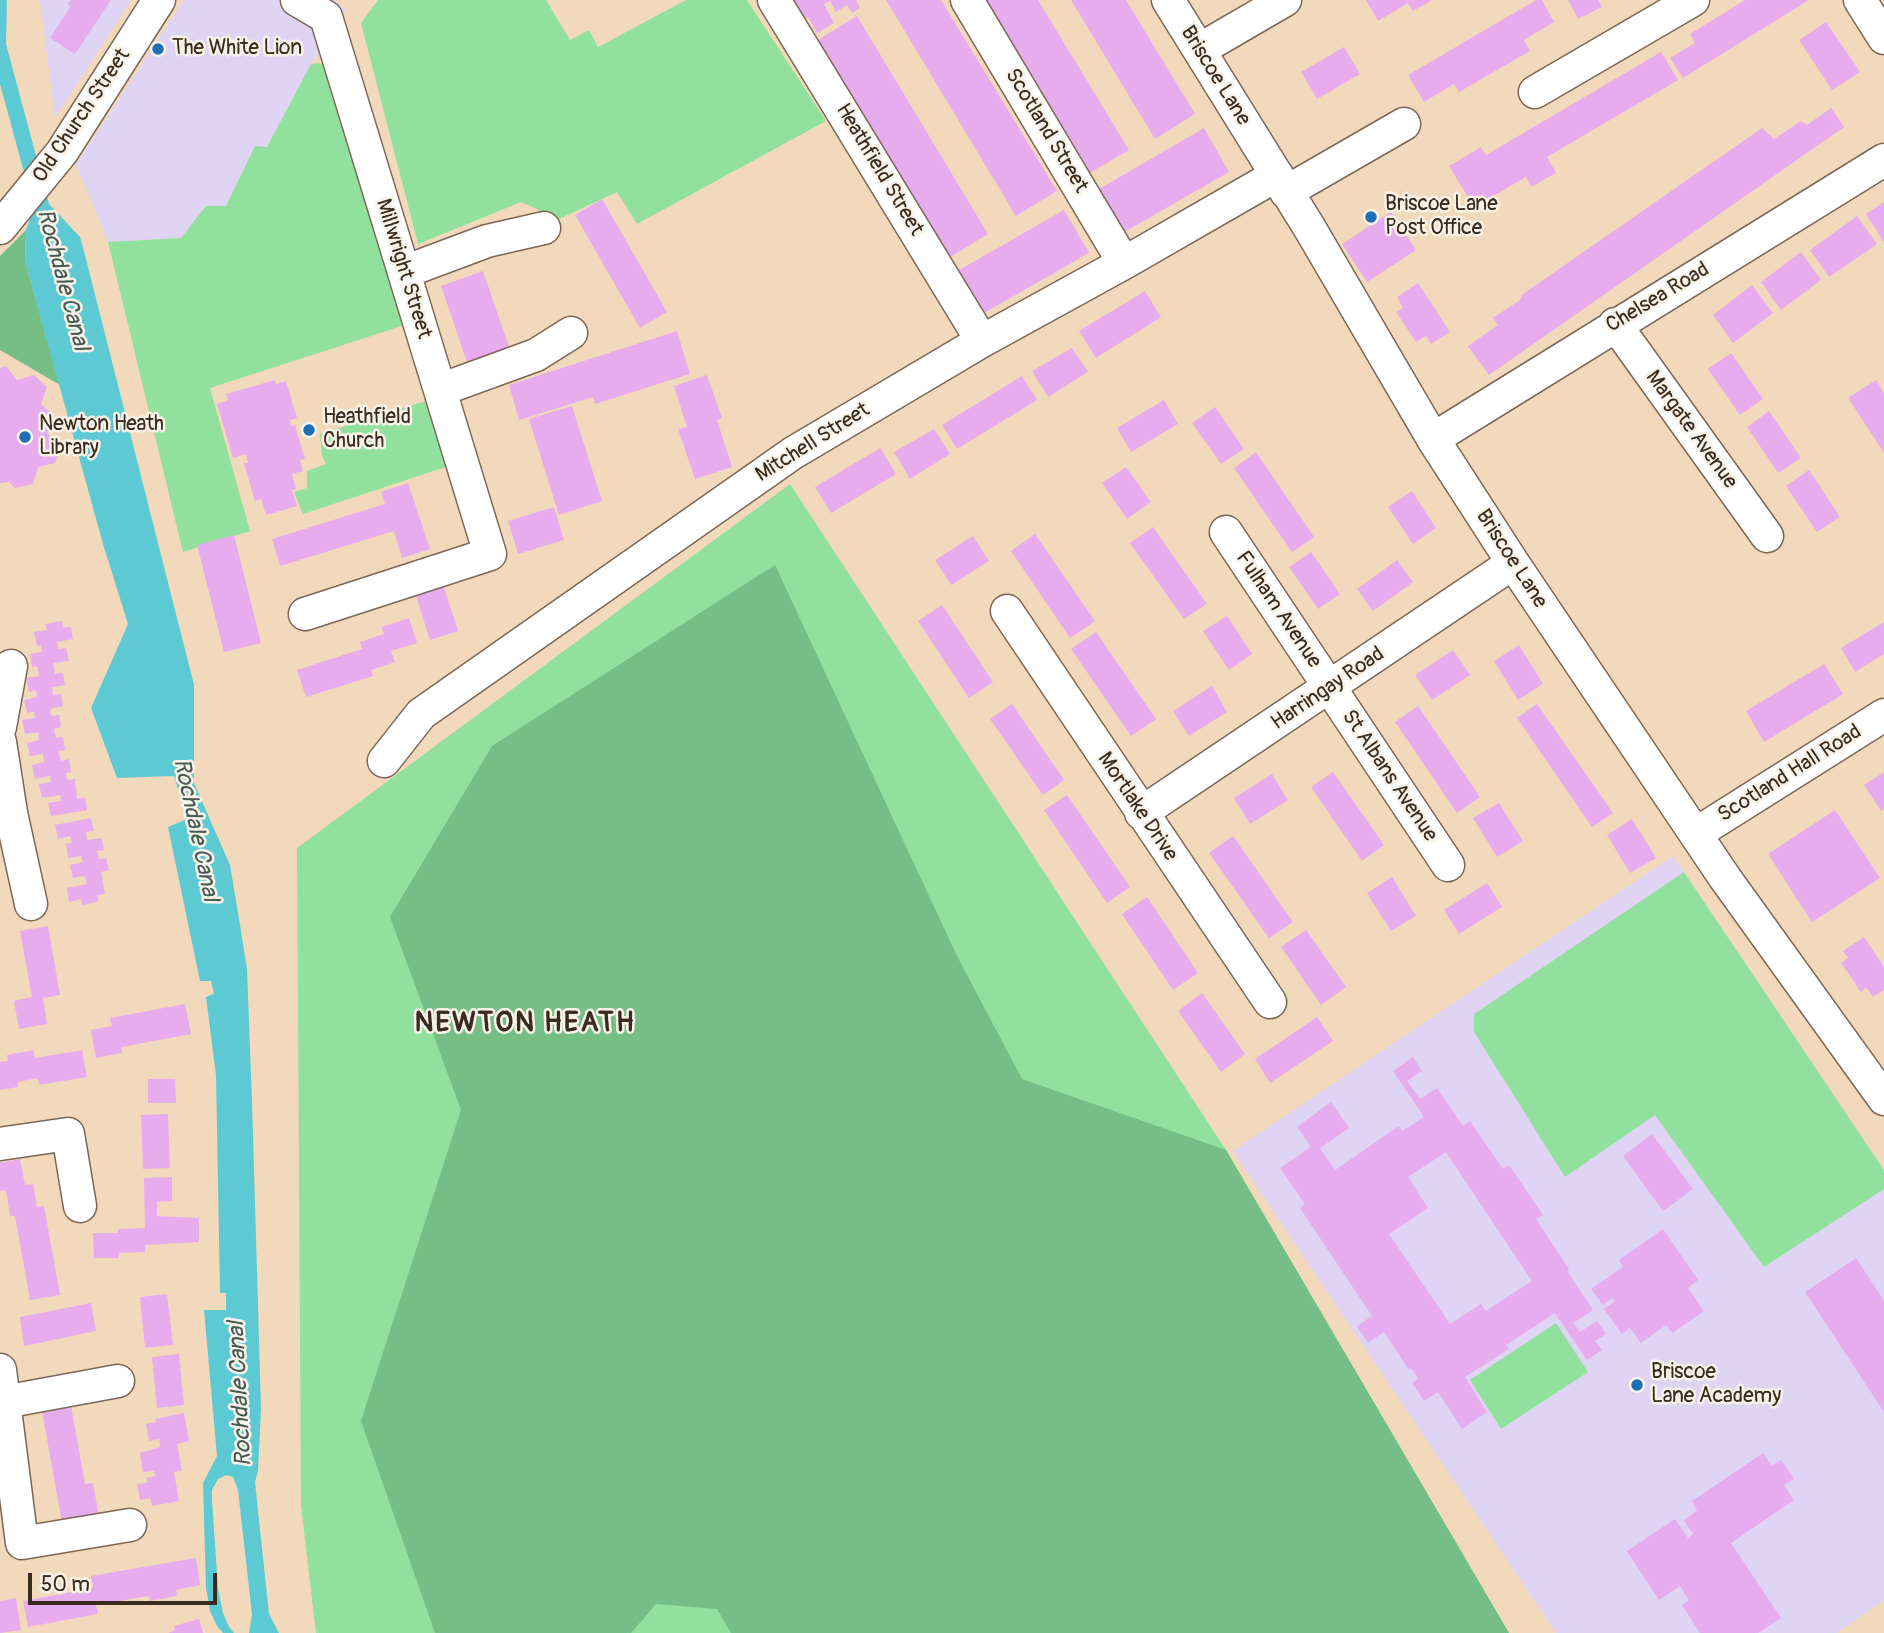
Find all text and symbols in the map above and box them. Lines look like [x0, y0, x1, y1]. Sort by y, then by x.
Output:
street label: Briscoe Lane [1174, 22, 1256, 130]
place label: The White Lion [172, 36, 302, 62]
marker: The White Lion [150, 41, 166, 57]
street label: Old Church Street [28, 44, 136, 188]
street label: Scotland Street [999, 64, 1093, 198]
street label: Heathfield Street [830, 99, 928, 241]
place label: Briscoe Lane Post Office [1385, 192, 1498, 242]
street label: Millwright Street [370, 196, 436, 342]
water label: Rochdale Canal [30, 206, 94, 354]
marker: Briscoe Lane Post Office [1363, 209, 1379, 225]
street label: Chelsea Road [1602, 257, 1714, 339]
street label: Margate Avenue [1640, 366, 1742, 494]
street label: Mitchell Street [751, 398, 875, 488]
place label: Heathfield Church [323, 405, 411, 455]
place label: Newton Heath Library [39, 412, 164, 462]
marker: Heathfield Church [301, 422, 317, 438]
marker: Newton Heath Library [17, 429, 33, 445]
street label: Briscoe Lane [1470, 505, 1552, 613]
street label: Fulham Avenue [1230, 547, 1326, 673]
street label: Harringay Road [1267, 642, 1389, 736]
street label: St Albans Avenue [1336, 705, 1442, 847]
street label: Scotland Hall Road [1714, 720, 1866, 828]
street label: Mortlake Drive [1091, 748, 1183, 866]
water label: Rochdale Canal [166, 756, 224, 904]
district label: NEWTON HEATH [416, 1007, 634, 1041]
water label: Rochdale Canal [223, 1321, 259, 1467]
place label: Briscoe Lane Academy [1651, 1360, 1781, 1410]
marker: Briscoe Lane Academy [1629, 1377, 1645, 1393]
scale bar [32, 1560, 220, 1604]
text: 50 m [41, 1571, 90, 1598]

